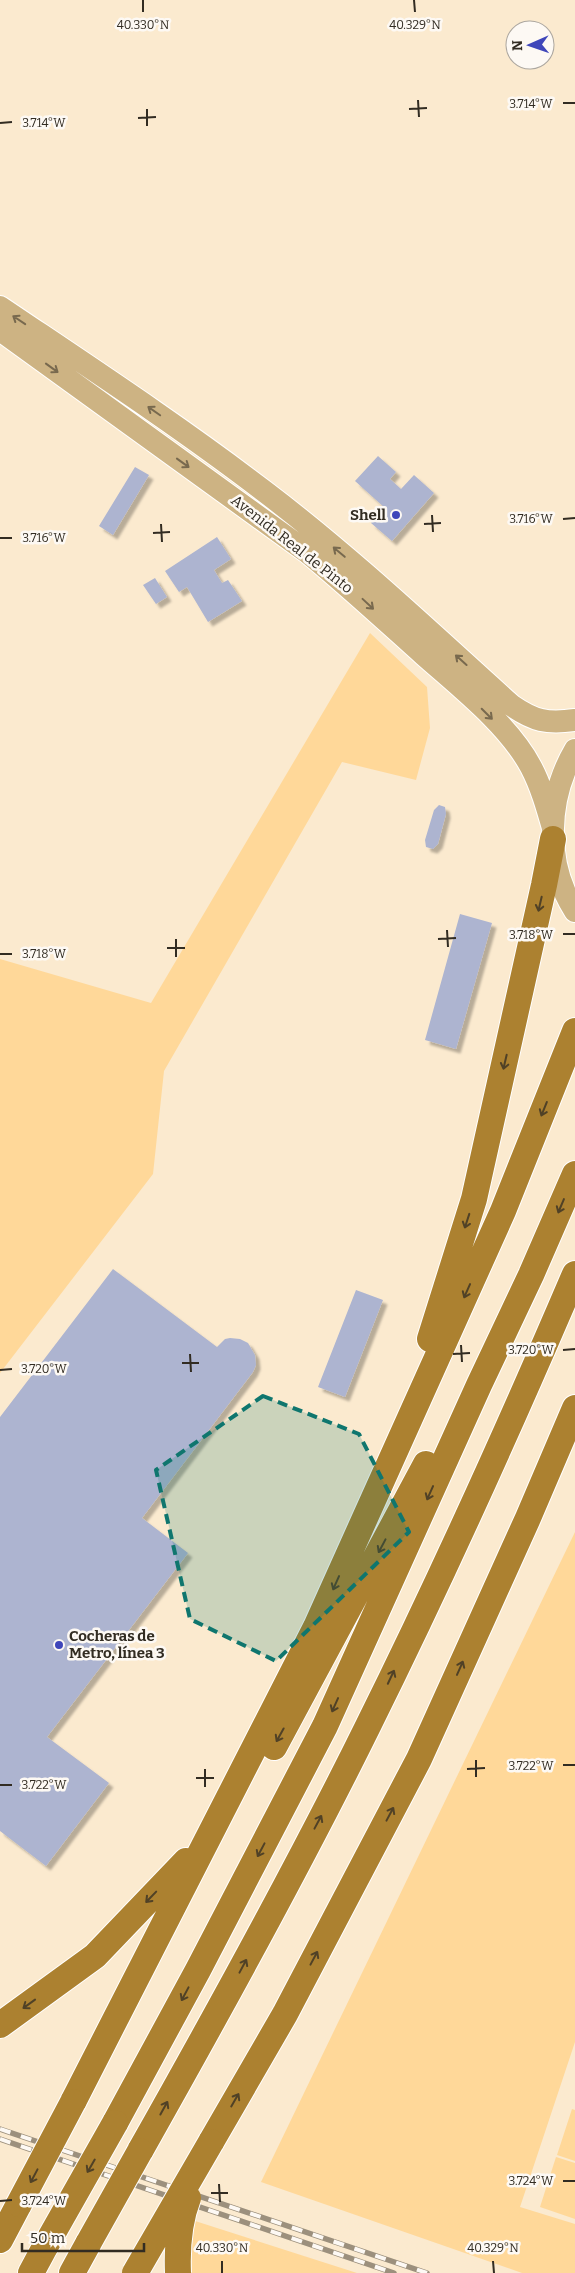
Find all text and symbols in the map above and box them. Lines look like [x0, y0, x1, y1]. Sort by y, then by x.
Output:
text: 40.330°N [117, 18, 170, 32]
text: 40.329°N [389, 18, 441, 32]
north arrow [505, 20, 555, 70]
text: N [509, 40, 526, 51]
text: 3.714°W [509, 97, 553, 111]
text: 3.714°W [22, 116, 66, 130]
one-way arrow [13, 315, 27, 325]
one-way arrow [45, 362, 58, 373]
one-way arrow [148, 406, 162, 416]
one-way arrow [176, 458, 190, 468]
street label: Avenida Real de Pinto [228, 491, 356, 597]
place label: Shell [350, 506, 386, 524]
marker: Shell [390, 509, 402, 521]
text: 3.716°W [509, 512, 553, 526]
text: 3.716°W [22, 531, 66, 545]
one-way arrow [333, 546, 346, 557]
one-way arrow [361, 598, 374, 610]
one-way arrow [454, 654, 467, 665]
one-way arrow [481, 708, 493, 720]
one-way arrow [535, 895, 544, 911]
text: 3.718°W [509, 928, 554, 942]
text: 3.718°W [22, 947, 67, 961]
one-way arrow [500, 1054, 509, 1070]
one-way arrow [539, 1101, 548, 1116]
one-way arrow [556, 1198, 566, 1213]
one-way arrow [462, 1212, 472, 1228]
one-way arrow [462, 1283, 471, 1298]
text: 3.720°W [508, 1343, 555, 1357]
text: 3.720°W [21, 1362, 68, 1376]
one-way arrow [425, 1485, 435, 1500]
one-way arrow [377, 1538, 386, 1553]
one-way arrow [330, 1575, 340, 1590]
place label: Cocheras de Metro, línea 3 [69, 1627, 165, 1662]
marker: Cocheras de Metro, línea 3 [53, 1639, 65, 1651]
one-way arrow [456, 1661, 465, 1676]
one-way arrow [387, 1670, 397, 1685]
one-way arrow [329, 1697, 339, 1712]
one-way arrow [275, 1728, 285, 1743]
text: 3.722°W [509, 1759, 554, 1773]
text: 3.722°W [22, 1778, 67, 1792]
one-way arrow [386, 1807, 395, 1822]
one-way arrow [314, 1815, 323, 1830]
one-way arrow [256, 1842, 265, 1857]
one-way arrow [145, 1891, 157, 1904]
one-way arrow [310, 1951, 319, 1966]
one-way arrow [239, 1959, 248, 1974]
one-way arrow [180, 1986, 190, 2001]
one-way arrow [23, 1998, 36, 2009]
one-way arrow [230, 2092, 240, 2107]
one-way arrow [159, 2101, 169, 2116]
one-way arrow [86, 2158, 96, 2172]
one-way arrow [29, 2168, 38, 2183]
text: 3.724°W [509, 2174, 554, 2188]
text: 3.724°W [22, 2194, 67, 2208]
scale bar [22, 2220, 145, 2252]
text: 50 m [30, 2229, 66, 2247]
text: 40.330°N [196, 2241, 249, 2255]
text: 40.329°N [467, 2241, 519, 2255]

